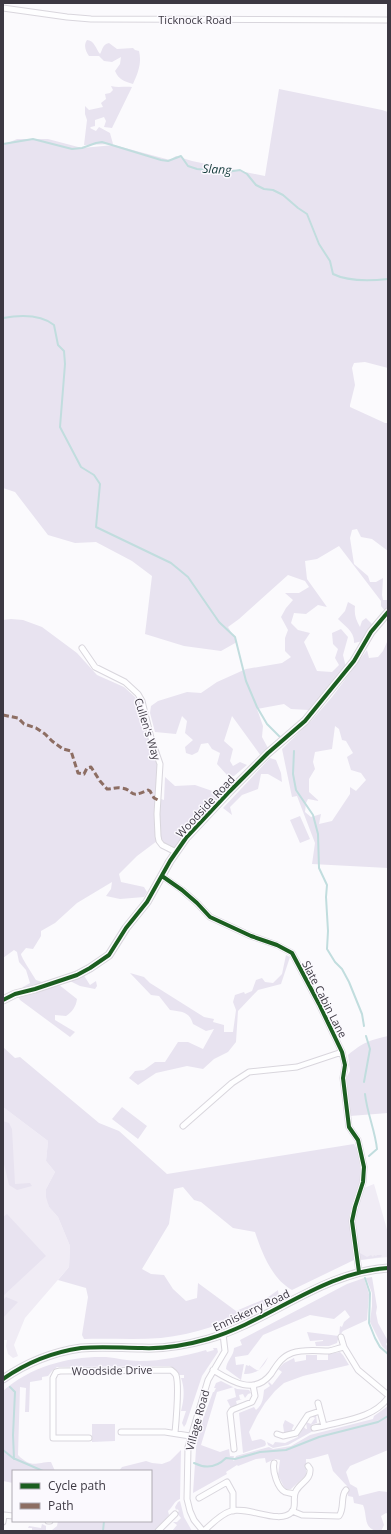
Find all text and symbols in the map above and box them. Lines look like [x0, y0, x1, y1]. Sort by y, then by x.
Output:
street label: Ticknock Road [158, 12, 232, 27]
water label: Slang [202, 160, 233, 178]
street label: Cullen's Way [131, 696, 165, 762]
street label: Woodside Road [172, 772, 238, 840]
street label: Slate Cabin Lane [299, 958, 351, 1040]
street label: Enniskerry Road [210, 1286, 292, 1334]
street label: Woodside Drive [71, 1362, 153, 1378]
street label: Village Road [182, 1388, 212, 1452]
legend [12, 1470, 152, 1522]
text: Cycle path [48, 1477, 106, 1494]
text: Path [48, 1497, 74, 1514]

